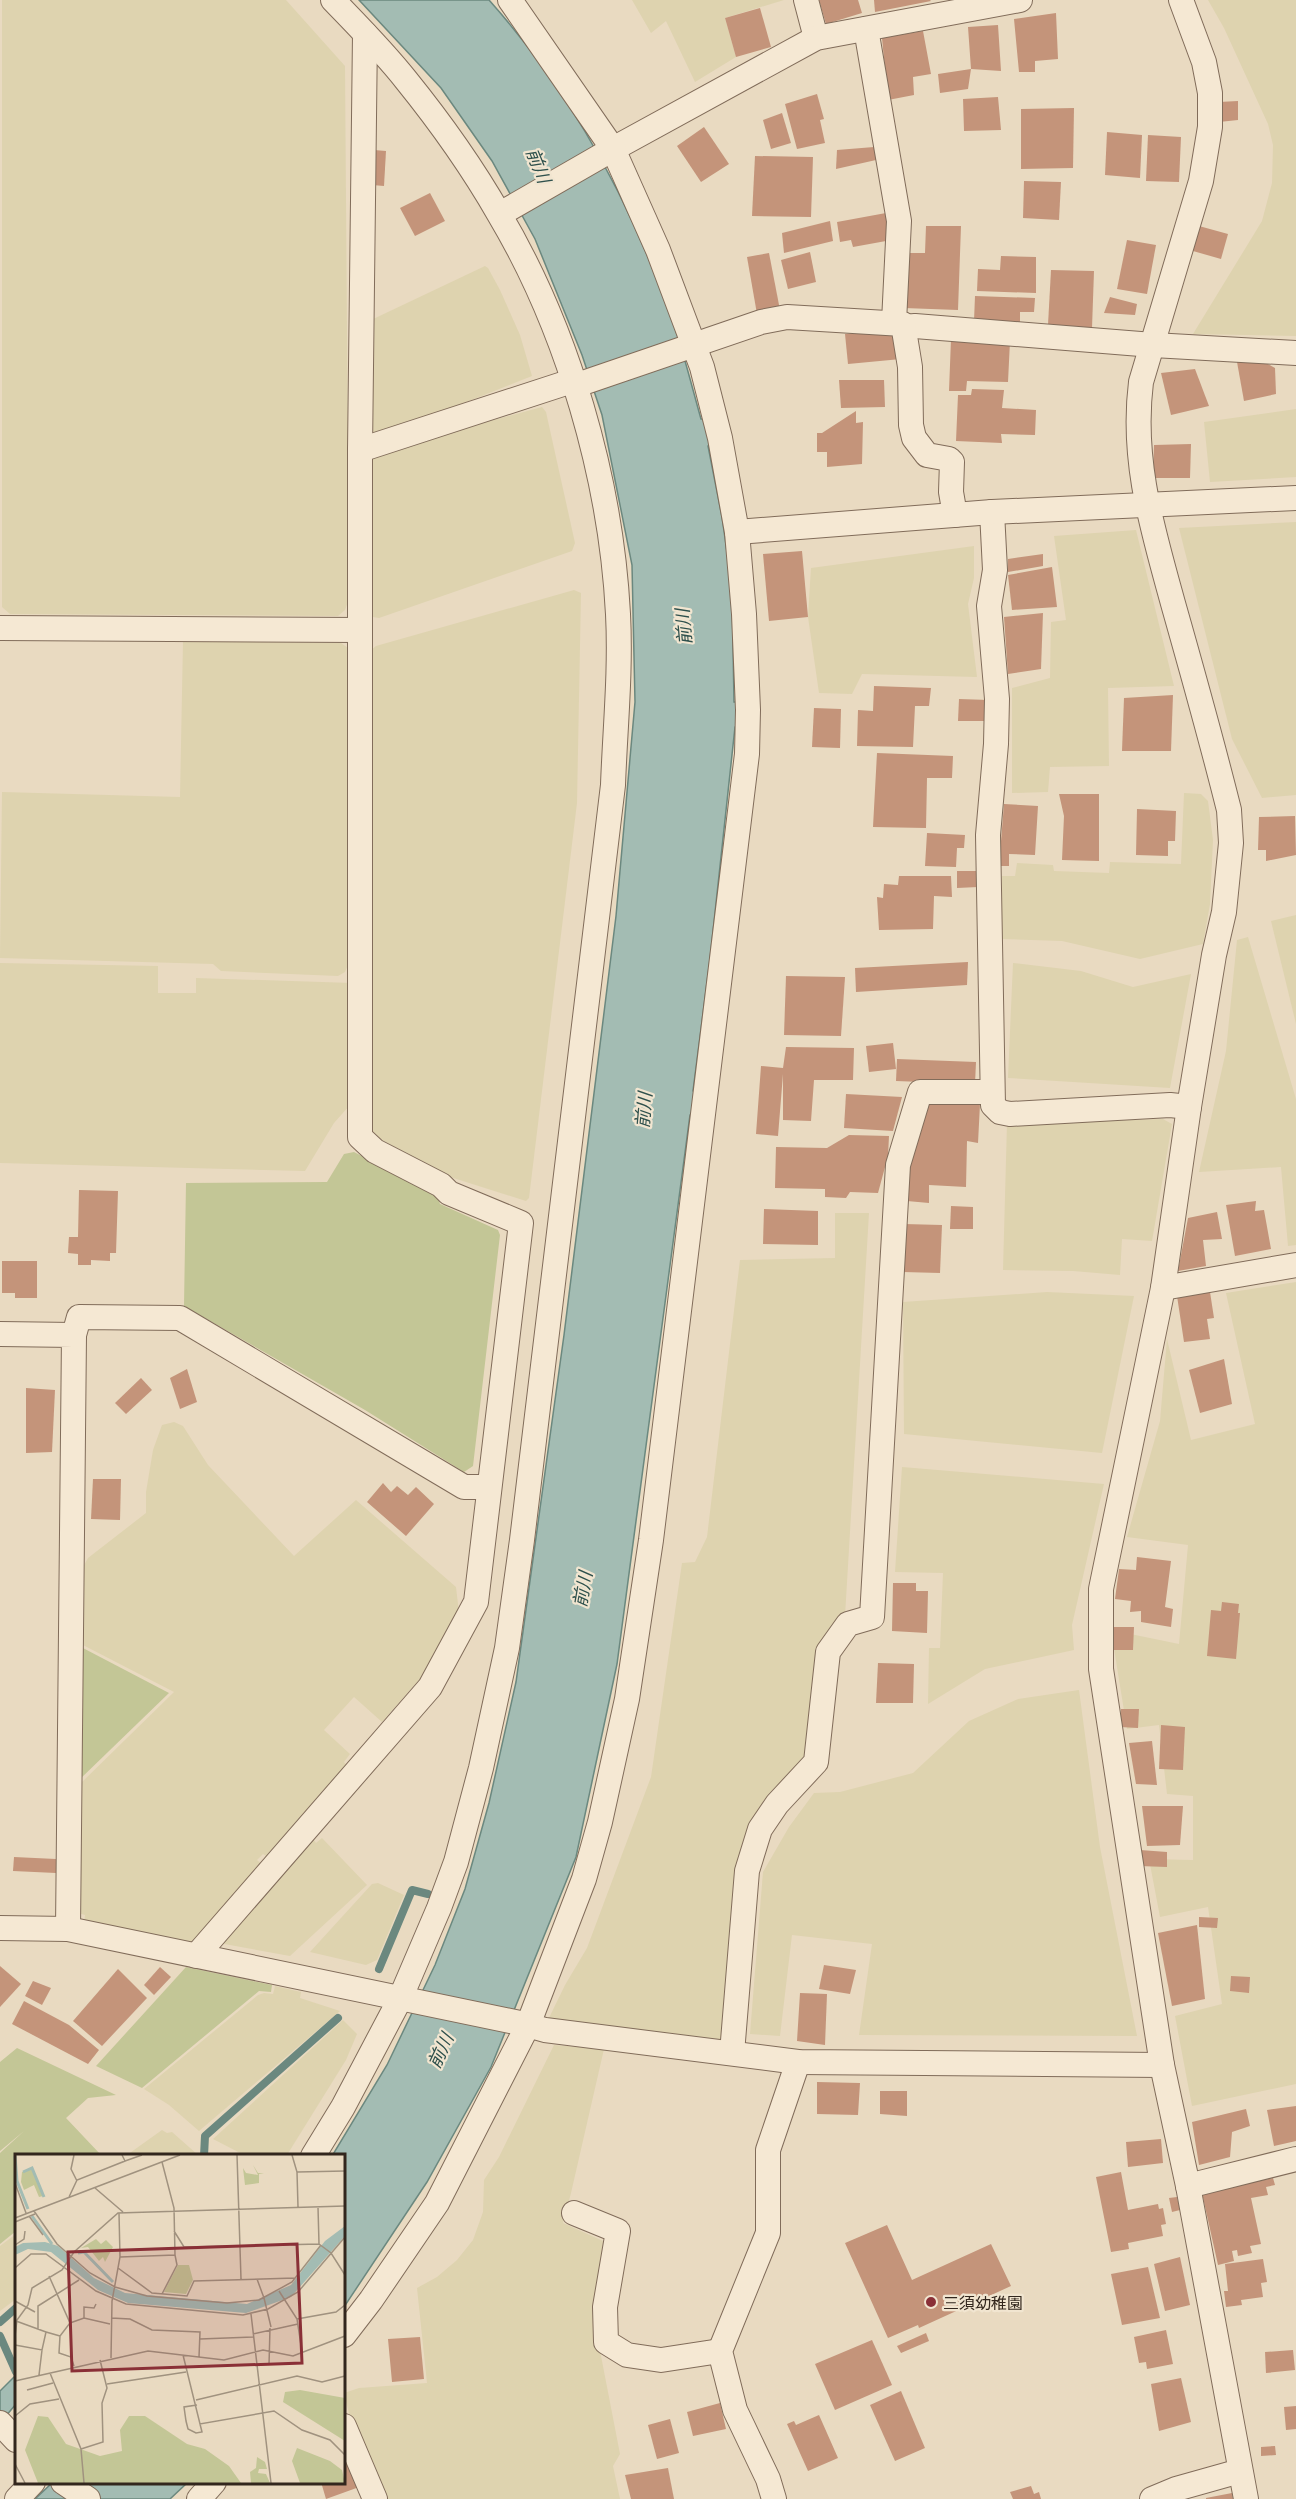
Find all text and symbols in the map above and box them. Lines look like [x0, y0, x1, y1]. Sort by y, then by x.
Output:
water label: 前川 [521, 143, 560, 188]
water label: 前川 [667, 606, 697, 646]
water label: 前川 [627, 1089, 657, 1129]
water label: 前川 [565, 1567, 597, 1609]
water label: 前川 [420, 2026, 459, 2072]
inset map [15, 2154, 345, 2484]
place label: 三須幼稚園 [943, 2290, 1023, 2314]
marker: 三須幼稚園 [924, 2295, 938, 2309]

